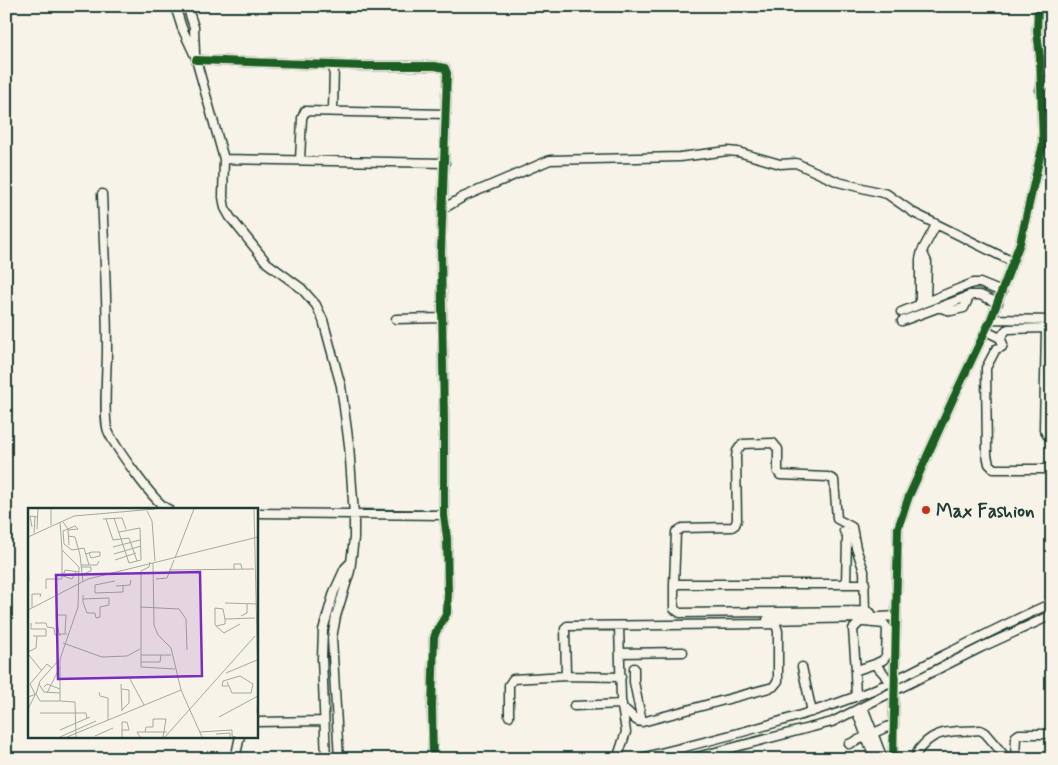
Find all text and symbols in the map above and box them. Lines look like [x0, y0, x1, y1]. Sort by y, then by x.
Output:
place label: Max Fashion [936, 499, 1035, 524]
marker: Max Fashion [920, 504, 932, 516]
inset map [28, 508, 258, 738]

